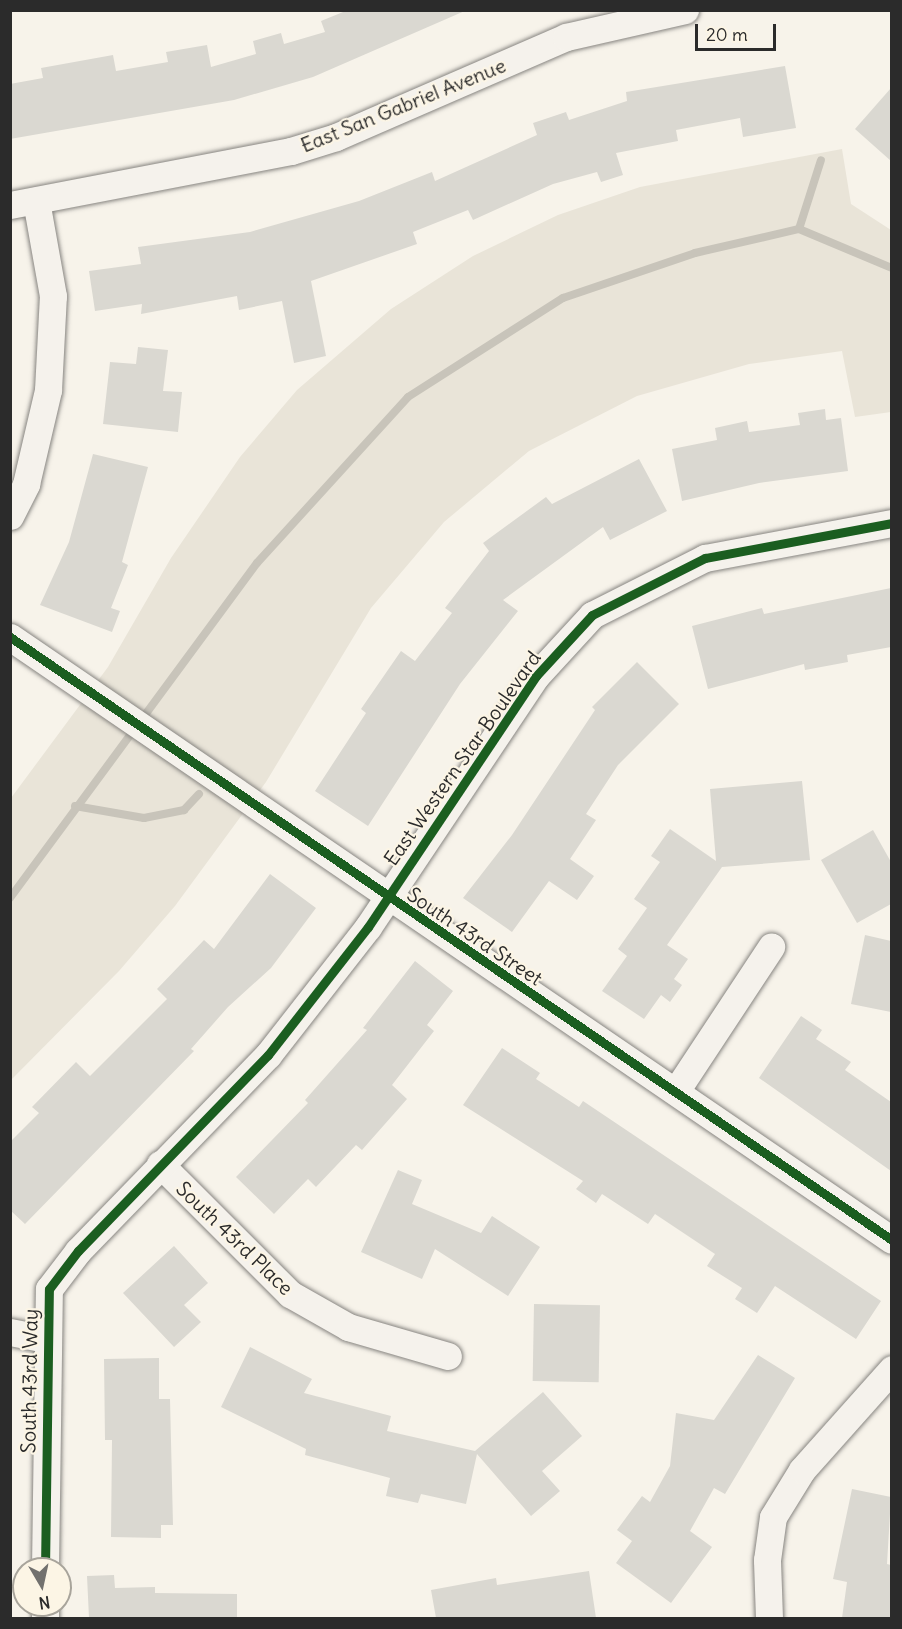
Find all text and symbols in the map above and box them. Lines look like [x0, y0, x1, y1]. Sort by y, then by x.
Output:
scale bar [698, 12, 779, 50]
text: 20 m [706, 23, 748, 46]
street label: East San Gabriel Avenue [297, 53, 509, 157]
street label: East Western Star Boulevard [379, 646, 545, 870]
street label: South 43rd Street [403, 882, 547, 990]
street label: South 43rd Place [172, 1176, 298, 1300]
street label: South 43rd Way [16, 1308, 42, 1454]
north arrow [12, 1557, 72, 1617]
text: N [37, 1592, 52, 1614]

